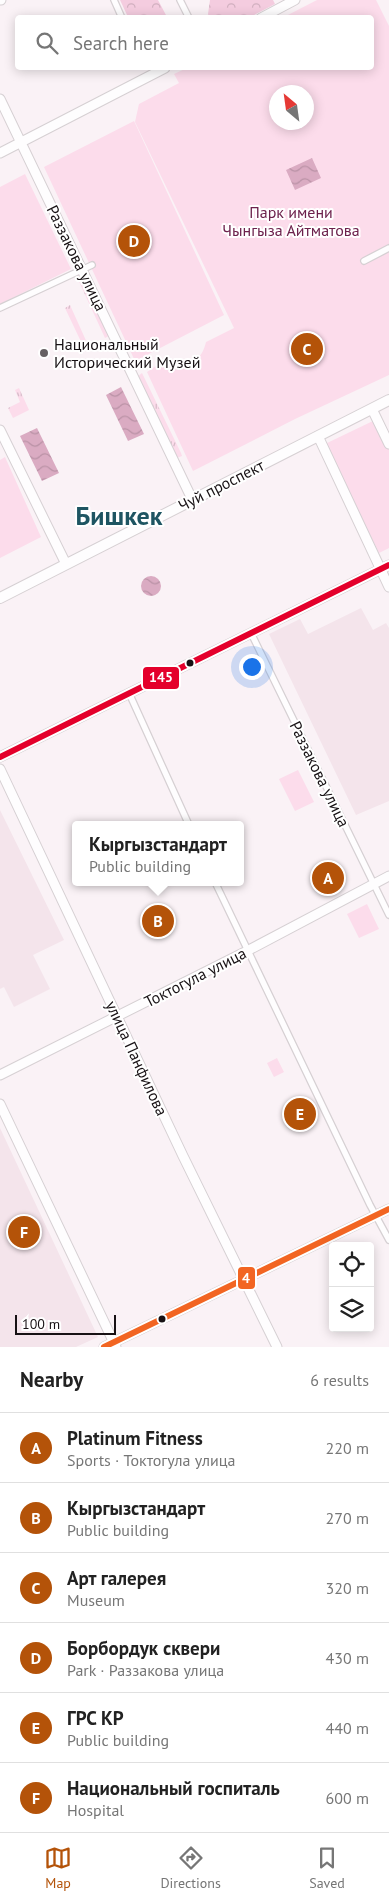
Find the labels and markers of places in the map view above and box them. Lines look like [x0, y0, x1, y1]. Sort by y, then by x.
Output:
pin: D [118, 222, 150, 260]
pin: C [291, 330, 323, 368]
place label: Национальный Исторический Музей [54, 334, 200, 372]
marker: Национальный Исторический Музей [38, 347, 50, 359]
unlabelled marker [185, 658, 195, 668]
pin: A [312, 859, 344, 897]
pin: B [142, 902, 174, 940]
pin: E [284, 1095, 316, 1133]
pin: F [8, 1213, 40, 1251]
unlabelled marker [157, 1314, 167, 1324]

